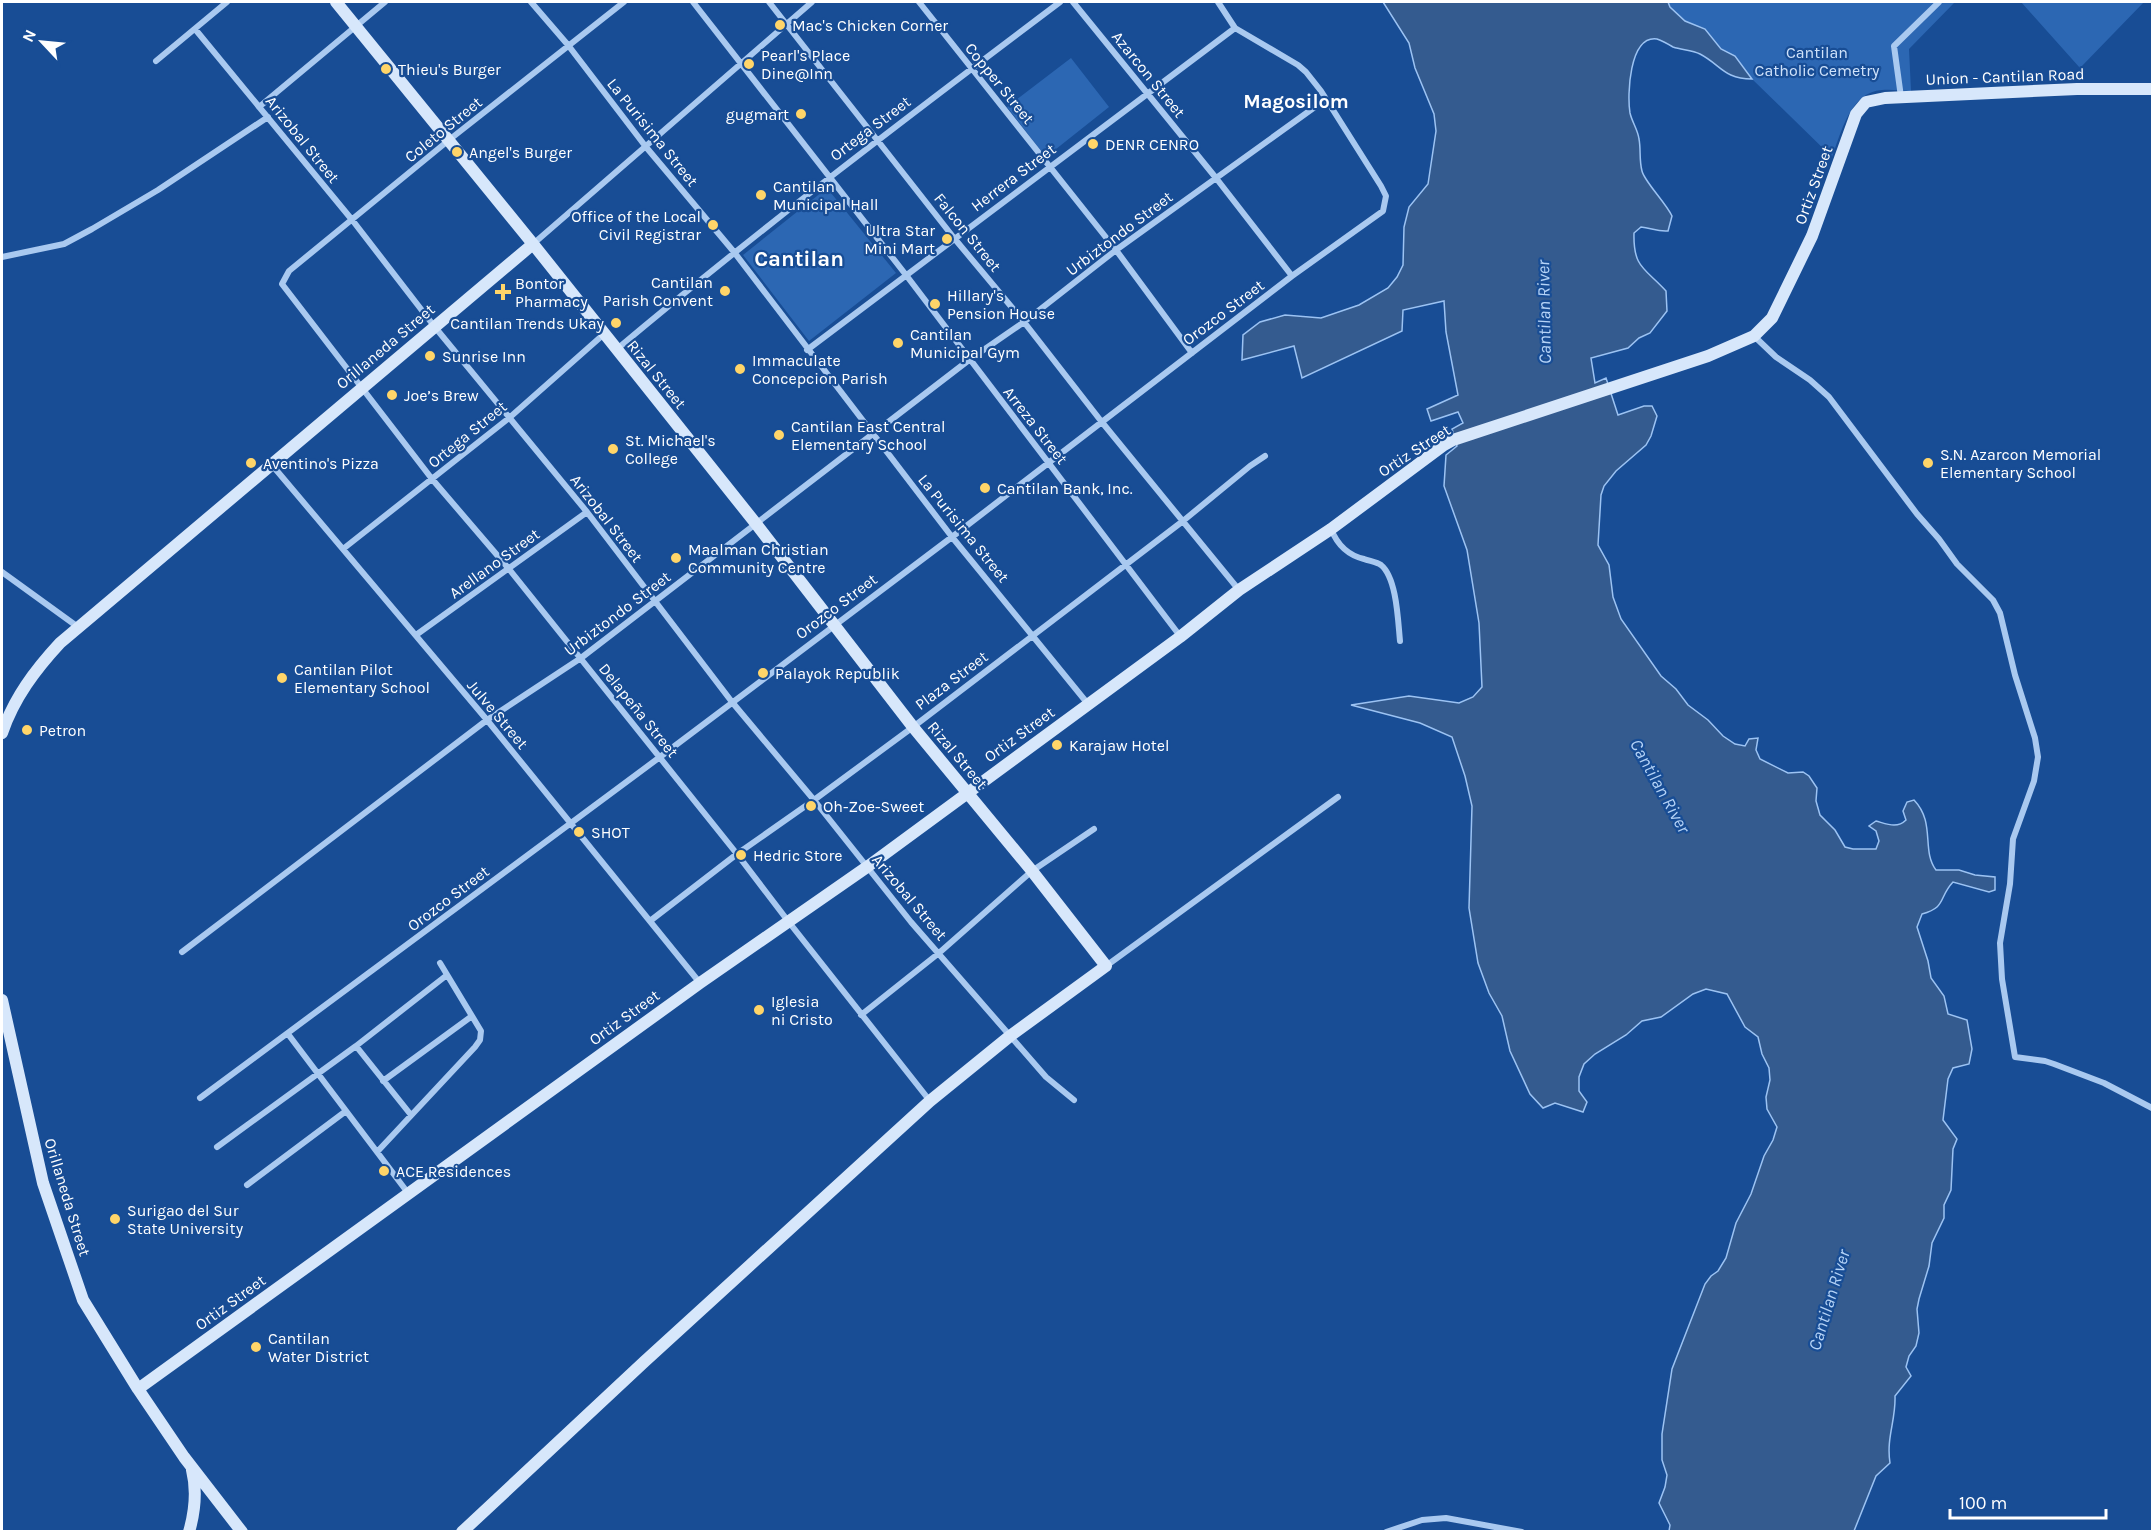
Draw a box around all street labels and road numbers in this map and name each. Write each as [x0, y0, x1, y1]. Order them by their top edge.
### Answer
street label: Azarcon Street [1108, 27, 1189, 121]
street label: Copper Street [961, 39, 1038, 128]
street label: Union - Cantilan Road [1925, 64, 2085, 89]
street label: La Purisima Street [603, 74, 702, 190]
street label: Arizobal Street [262, 92, 344, 187]
street label: Ortega Street [826, 92, 914, 165]
street label: Coleto Street [401, 93, 486, 166]
street label: Herrera Street [967, 139, 1059, 215]
street label: Ortiz Street [1790, 143, 1836, 227]
street label: Urbiztondo Street [1062, 187, 1176, 280]
street label: Falcon Street [930, 189, 1005, 275]
street label: Orozco Street [1179, 276, 1268, 349]
street label: Orillaneda Street [332, 300, 438, 393]
street label: Rizal Street [623, 336, 690, 413]
street label: Arreza Street [999, 383, 1072, 468]
street label: Ortega Street [424, 397, 511, 472]
street label: Ortiz Street [1375, 420, 1454, 481]
street label: Arizobal Street [566, 470, 647, 566]
street label: La Purisima Street [914, 470, 1013, 586]
street label: Arellano Street [445, 524, 543, 603]
street label: Urbiztondo Street [560, 567, 674, 660]
street label: Orozco Street [792, 570, 881, 643]
street label: Plaza Street [911, 647, 991, 714]
street label: Delapeña Street [595, 659, 682, 761]
street label: Julve Street [463, 676, 532, 753]
street label: Ortiz Street [980, 703, 1058, 766]
street label: Rizal Street [924, 717, 992, 793]
street label: Arizobal Street [868, 850, 951, 944]
street label: Orozco Street [404, 862, 493, 935]
street label: Ortiz Street [585, 986, 663, 1049]
street label: Orillaneda Street [41, 1136, 95, 1259]
street label: Ortiz Street [191, 1271, 269, 1334]

